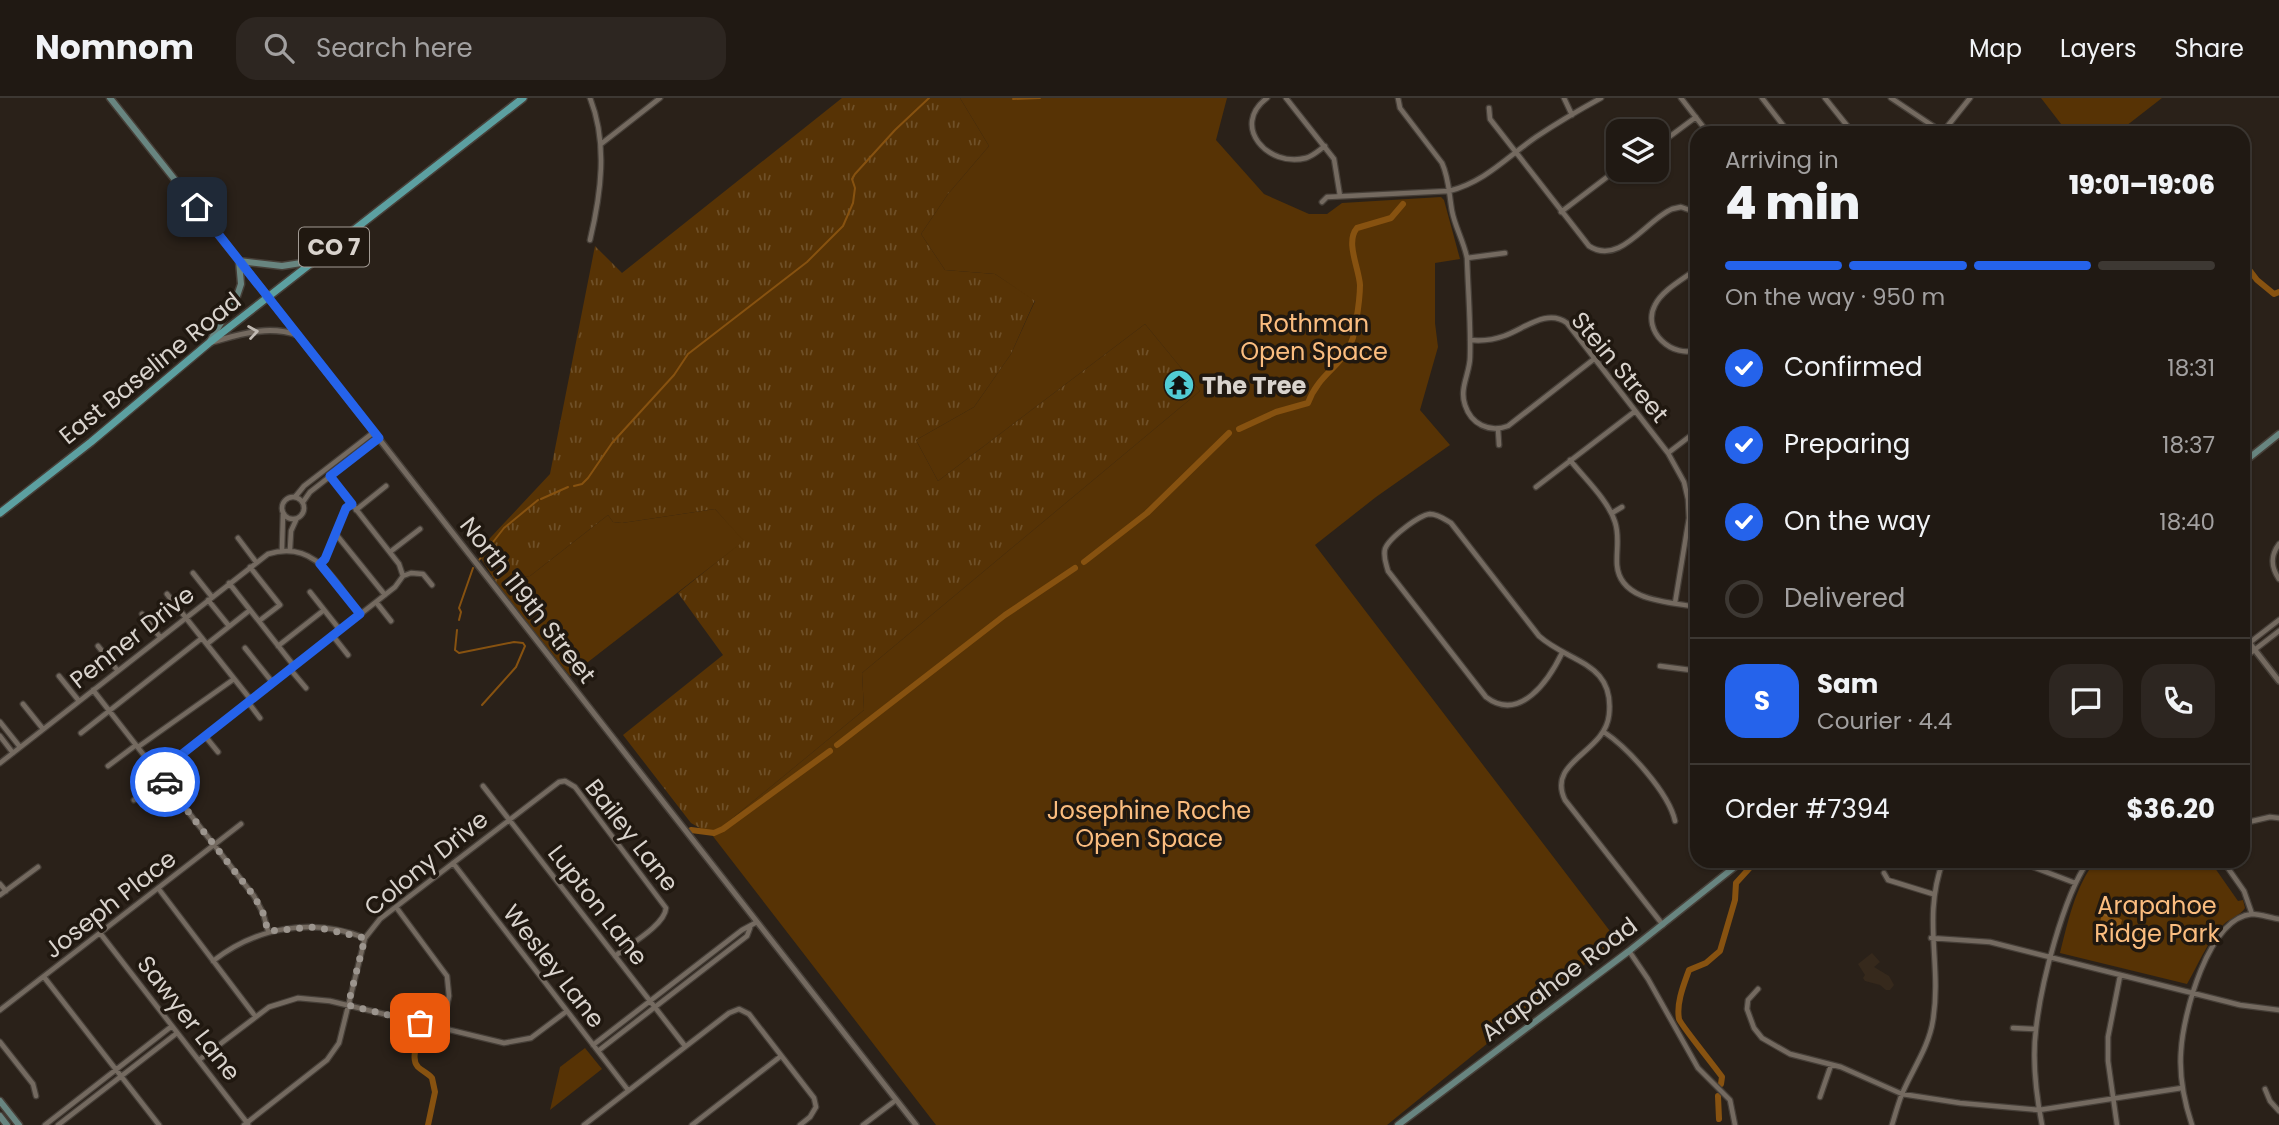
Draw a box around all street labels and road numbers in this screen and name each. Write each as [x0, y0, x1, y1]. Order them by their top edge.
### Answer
road number: CO 7 [299, 228, 369, 266]
street label: East Baseline Road [52, 284, 248, 452]
street label: Stein Street [1564, 304, 1676, 430]
street label: North 119th Street [453, 510, 603, 690]
street label: Penner Drive [63, 578, 201, 696]
street label: Bailey Lane [578, 772, 686, 898]
street label: Colony Drive [357, 803, 495, 923]
street label: Lupton Lane [540, 838, 656, 972]
street label: Joseph Place [37, 842, 183, 966]
street label: Wesley Lane [495, 897, 613, 1035]
street label: Arapahoe Road [1474, 909, 1644, 1049]
street label: Sawyer Lane [130, 949, 248, 1087]

